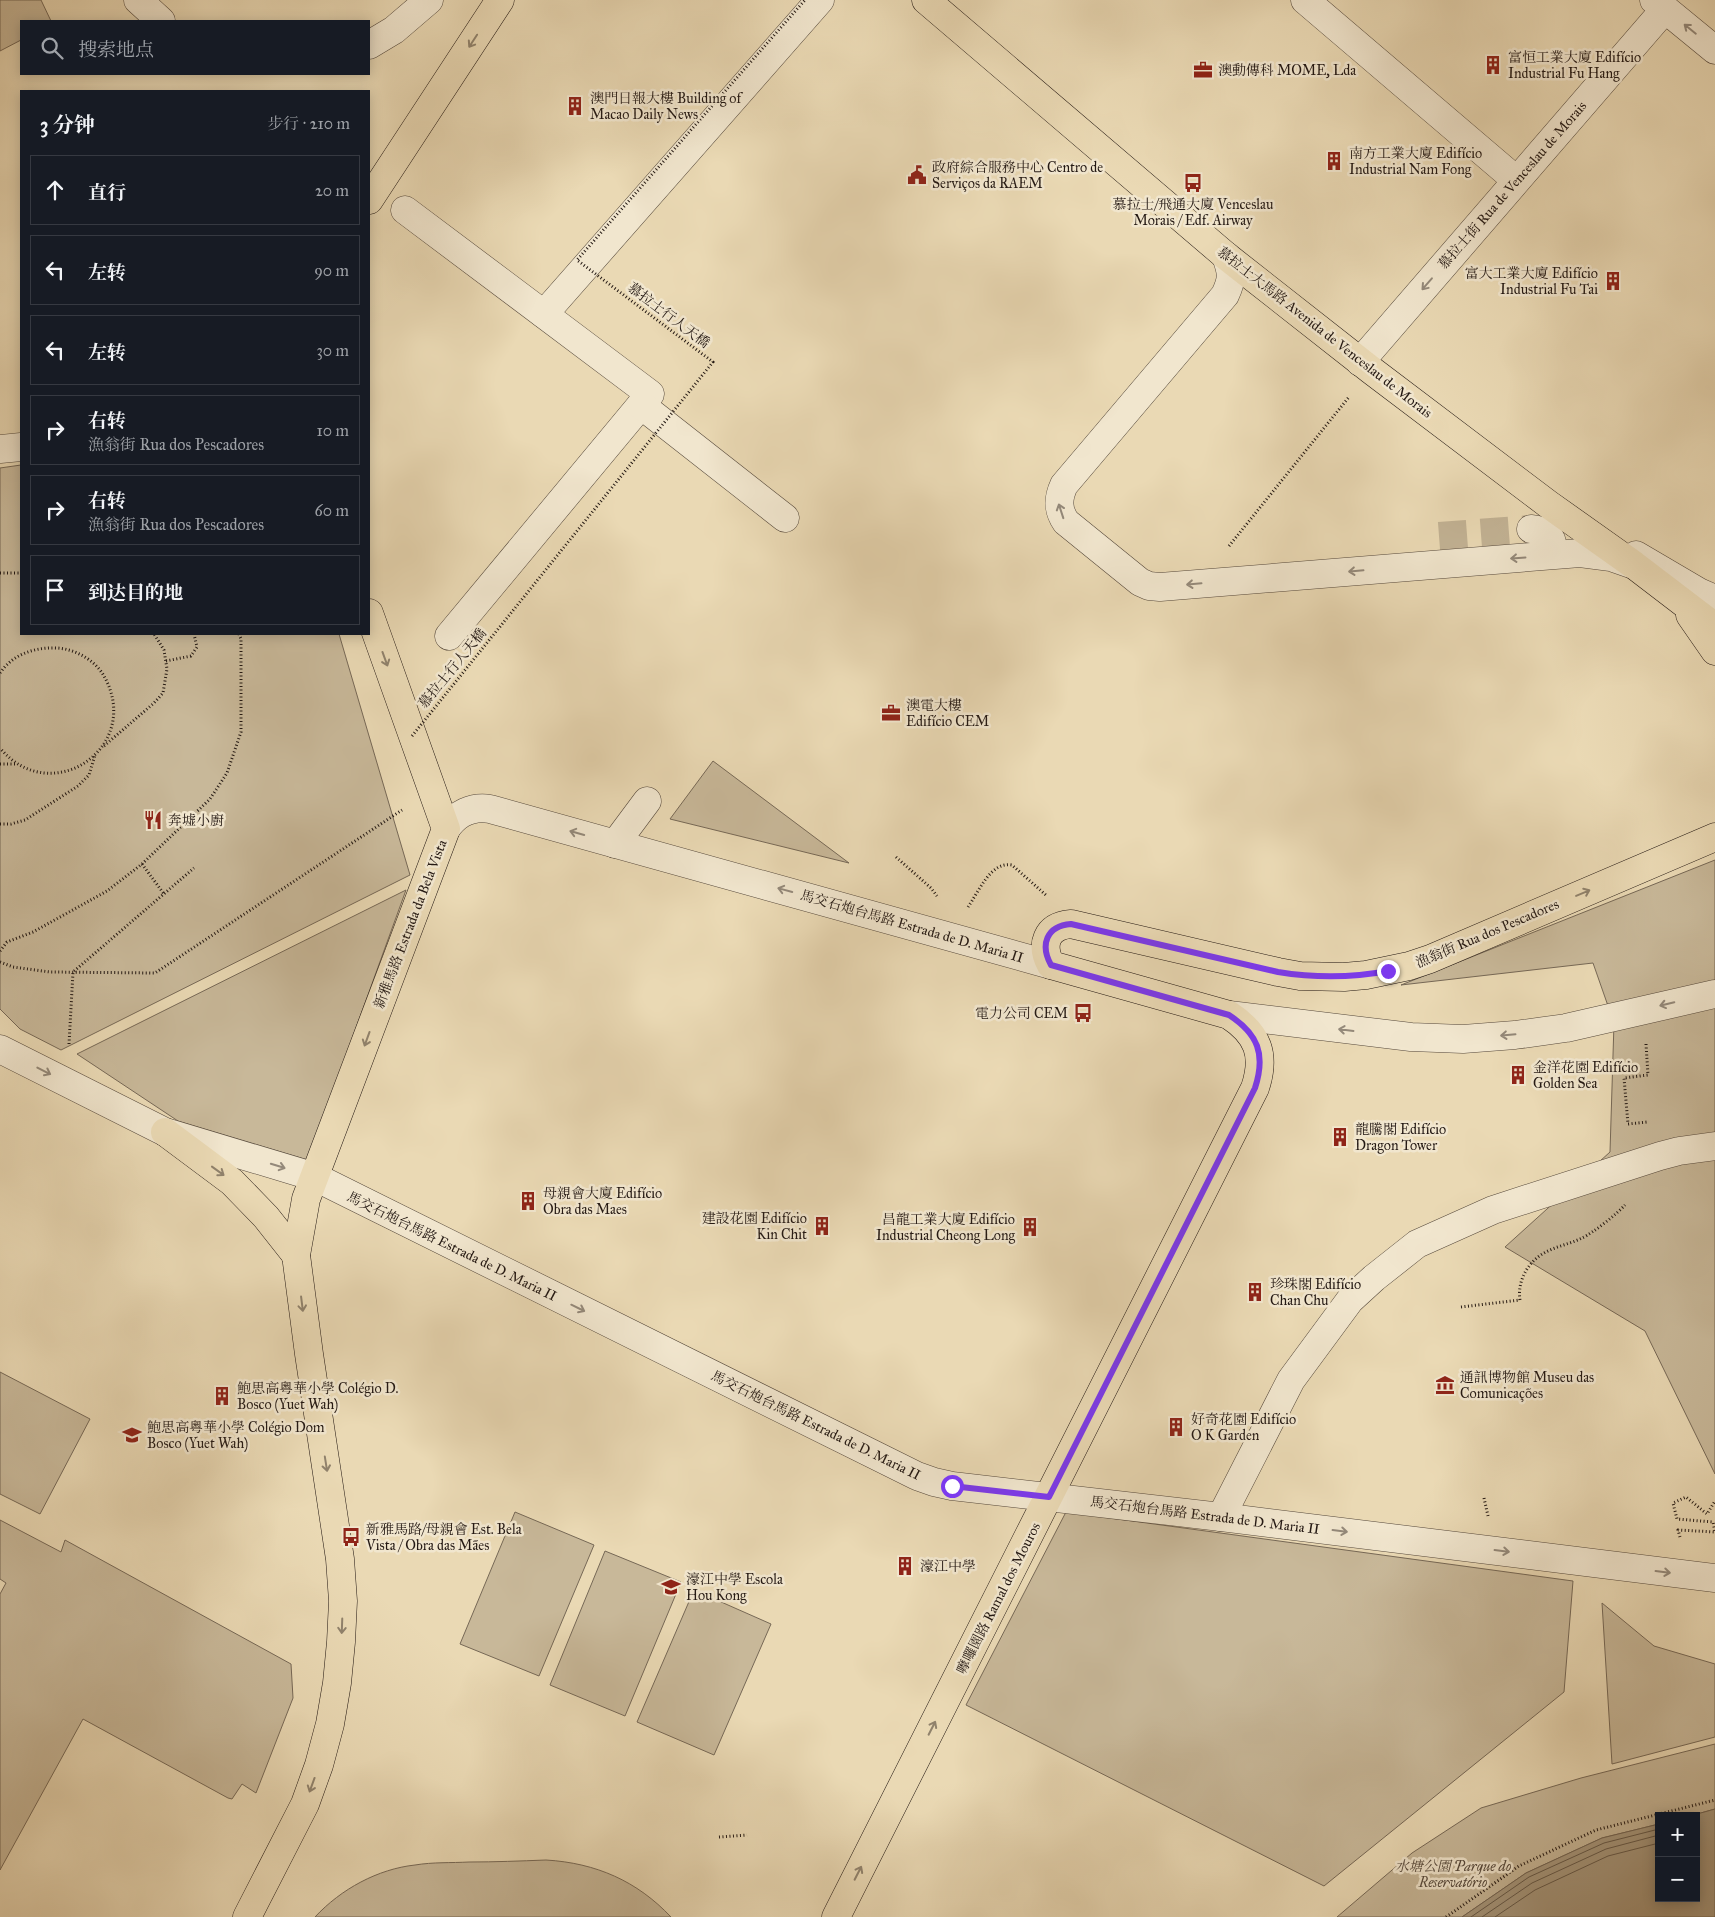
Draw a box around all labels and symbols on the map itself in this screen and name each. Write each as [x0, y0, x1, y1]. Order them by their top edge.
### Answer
one-way arrow [1684, 24, 1697, 35]
one-way arrow [468, 33, 478, 47]
place label: 富恒工業大廈 Edifício Industrial Fu Hang [1508, 49, 1641, 82]
building icon: 富恒工業大廈 Edifício Industrial Fu Hang [1482, 54, 1504, 76]
office icon: 澳動傳科 MOME, Lda [1192, 59, 1214, 81]
place label: 澳動傳科 MOME, Lda [1218, 62, 1356, 79]
place label: 澳門日報大樓 Building of Macao Daily News [590, 90, 743, 123]
building icon: 澳門日報大樓 Building of Macao Daily News [564, 95, 586, 117]
street label: 慕拉士街 Rua de Venceslau de Morais [1435, 98, 1590, 273]
place label: 南方工業大廈 Edifício Industrial Nam Fong [1349, 145, 1482, 178]
building icon: 南方工業大廈 Edifício Industrial Nam Fong [1323, 150, 1345, 172]
place label: 政府綜合服務中心 Centro de Serviços da RAEM [932, 159, 1103, 192]
public building icon: 政府綜合服務中心 Centro de Serviços da RAEM [906, 164, 928, 186]
bus stop icon: 慕拉士/飛通大廈 Venceslau Morais / Edf. Airway [1182, 172, 1204, 194]
place label: 慕拉士/飛通大廈 Venceslau Morais / Edf. Airway [1113, 196, 1274, 229]
street label: 慕拉士大馬路 Avenida de Venceslau de Morais [1214, 243, 1436, 422]
place label: 富大工業大廈 Edifício Industrial Fu Tai [1465, 265, 1598, 298]
building icon: 富大工業大廈 Edifício Industrial Fu Tai [1602, 270, 1624, 292]
one-way arrow [1421, 277, 1433, 290]
street label: 慕拉士行人天橋 [624, 279, 713, 352]
one-way arrow [1056, 503, 1066, 519]
one-way arrow [1510, 553, 1526, 563]
one-way arrow [1348, 566, 1364, 575]
one-way arrow [1186, 579, 1202, 589]
street label: 慕拉士行人天橋 [415, 625, 490, 712]
one-way arrow [381, 651, 390, 666]
place label: 澳電大樓 Edifício CEM [906, 697, 989, 730]
office icon: 澳電大樓 Edifício CEM [880, 702, 902, 724]
restaurant icon: 奔墟小廚 [142, 809, 164, 831]
place label: 奔墟小廚 [168, 812, 224, 829]
one-way arrow [570, 828, 586, 838]
street label: 新雅馬路 Estrada da Bela Vista [370, 837, 451, 1011]
one-way arrow [777, 885, 793, 895]
street label: 馬交石炮台馬路 Estrada de D. Maria II [798, 886, 1025, 967]
one-way arrow [1575, 888, 1590, 898]
street label: 漁翁街 Rua dos Pescadores [1413, 896, 1561, 971]
route end [1377, 960, 1400, 983]
one-way arrow [1660, 1000, 1676, 1009]
bus stop icon: 電力公司 CEM [1072, 1002, 1094, 1024]
place label: 電力公司 CEM [975, 1005, 1068, 1022]
one-way arrow [1339, 1025, 1355, 1035]
one-way arrow [362, 1031, 371, 1046]
one-way arrow [1500, 1031, 1516, 1040]
place label: 金洋花園 Edifício Golden Sea [1533, 1059, 1638, 1092]
building icon: 金洋花園 Edifício Golden Sea [1507, 1064, 1529, 1086]
one-way arrow [36, 1066, 51, 1076]
place label: 龍騰閣 Edifício Dragon Tower [1355, 1121, 1446, 1154]
building icon: 龍騰閣 Edifício Dragon Tower [1329, 1126, 1351, 1148]
one-way arrow [270, 1162, 286, 1172]
one-way arrow [211, 1166, 225, 1176]
place label: 母親會大廈 Edifício Obra das Maes [543, 1185, 662, 1218]
street label: 馬交石炮台馬路 Estrada de D. Maria II [344, 1188, 559, 1305]
building icon: 母親會大廈 Edifício Obra das Maes [517, 1190, 539, 1212]
place label: 建設花園 Edifício Kin Chit [702, 1210, 807, 1243]
place label: 昌龍工業大廈 Edifício Industrial Cheong Long [876, 1211, 1015, 1244]
building icon: 建設花園 Edifício Kin Chit [811, 1215, 833, 1237]
building icon: 昌龍工業大廈 Edifício Industrial Cheong Long [1019, 1216, 1041, 1238]
place label: 珍珠閣 Edifício Chan Chu [1270, 1276, 1361, 1309]
building icon: 珍珠閣 Edifício Chan Chu [1244, 1281, 1266, 1303]
one-way arrow [297, 1295, 307, 1311]
one-way arrow [570, 1304, 585, 1313]
street label: 馬交石炮台馬路 Estrada de D. Maria II [708, 1367, 923, 1484]
place label: 通訊博物館 Museu das Comunicações [1460, 1369, 1594, 1402]
museum icon: 通訊博物館 Museu das Comunicações [1434, 1374, 1456, 1396]
place label: 鮑思高粵華小學 Colégio D. Bosco (Yuet Wah) [237, 1380, 398, 1414]
building icon: 鮑思高粵華小學 Colégio D. Bosco (Yuet Wah) [211, 1385, 233, 1407]
place label: 好奇花園 Edifício O K Garden [1191, 1411, 1296, 1444]
building icon: 好奇花園 Edifício O K Garden [1165, 1416, 1187, 1438]
place label: 鮑思高粵華小學 Colégio Dom Bosco (Yuet Wah) [147, 1419, 325, 1453]
school or university icon: 鮑思高粵華小學 Colégio Dom Bosco (Yuet Wah) [121, 1424, 143, 1446]
one-way arrow [322, 1456, 332, 1472]
route start [941, 1475, 964, 1498]
street label: 馬交石炮台馬路 Estrada de D. Maria II [1089, 1493, 1321, 1538]
street label: 嚤囉園路 Ramal dos Mouros [953, 1520, 1044, 1677]
place label: 新雅馬路/母親會 Est. Bela Vista / Obra das Mães [365, 1521, 522, 1554]
bus stop icon: 新雅馬路/母親會 Est. Bela Vista / Obra das Mães [340, 1526, 362, 1548]
one-way arrow [1332, 1526, 1348, 1536]
one-way arrow [1493, 1546, 1509, 1556]
building icon: 濠江中學 [894, 1555, 916, 1577]
place label: 濠江中學 [920, 1558, 976, 1575]
one-way arrow [1655, 1567, 1671, 1577]
place label: 濠江中學 Escola Hou Kong [686, 1571, 783, 1604]
school or university icon: 濠江中學 Escola Hou Kong [660, 1576, 682, 1598]
one-way arrow [337, 1617, 347, 1633]
one-way arrow [927, 1721, 937, 1736]
one-way arrow [307, 1776, 316, 1792]
park label: 水塘公園 Parque do Reservatório [1395, 1858, 1511, 1891]
one-way arrow [853, 1866, 863, 1881]

